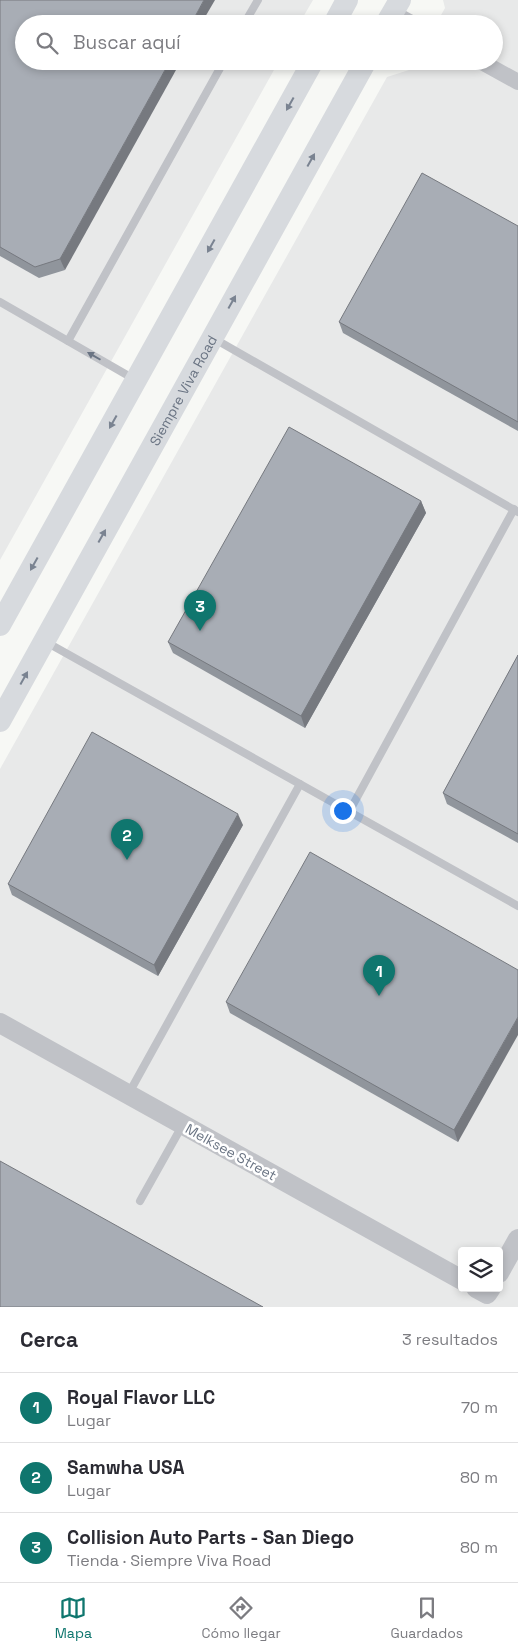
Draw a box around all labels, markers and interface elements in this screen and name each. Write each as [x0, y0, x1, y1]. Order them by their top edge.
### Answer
search box [15, 15, 503, 70]
icon: search [33, 29, 61, 57]
text: Buscar aquí [73, 30, 181, 55]
one-way arrow [285, 97, 294, 110]
one-way arrow [307, 153, 315, 167]
one-way arrow [206, 239, 215, 252]
one-way arrow [228, 295, 236, 309]
street label: Siempre Viva Road [145, 332, 221, 449]
one-way arrow [87, 351, 100, 360]
one-way arrow [108, 416, 117, 429]
one-way arrow [98, 529, 107, 543]
one-way arrow [29, 558, 38, 571]
pin: 3 [184, 590, 216, 631]
one-way arrow [19, 671, 28, 685]
your location [330, 798, 356, 824]
pin: 2 [111, 819, 143, 860]
pin: 1 [363, 955, 395, 996]
street label: Melksee Street [182, 1120, 280, 1184]
map controls [458, 1247, 503, 1292]
button: layers [458, 1247, 503, 1292]
text: Cerca [20, 1326, 78, 1353]
text: 3 resultados [402, 1329, 498, 1350]
text: Royal Flavor LLC [67, 1385, 215, 1410]
text: 1 [32, 1397, 40, 1418]
text: 70 m [461, 1397, 498, 1418]
text: Lugar [67, 1410, 111, 1431]
text: Samwha USA [67, 1455, 184, 1480]
text: 2 [31, 1467, 41, 1488]
text: 80 m [460, 1467, 498, 1488]
text: Lugar [67, 1480, 111, 1501]
text: Collision Auto Parts - San Diego [67, 1525, 354, 1550]
text: 3 [31, 1537, 41, 1558]
text: 80 m [460, 1537, 498, 1558]
text: Tienda · Siempre Viva Road [67, 1550, 271, 1571]
tab: Mapa [55, 1594, 92, 1642]
tab: Cómo llegar [202, 1594, 281, 1642]
tab: Guardados [390, 1594, 463, 1642]

